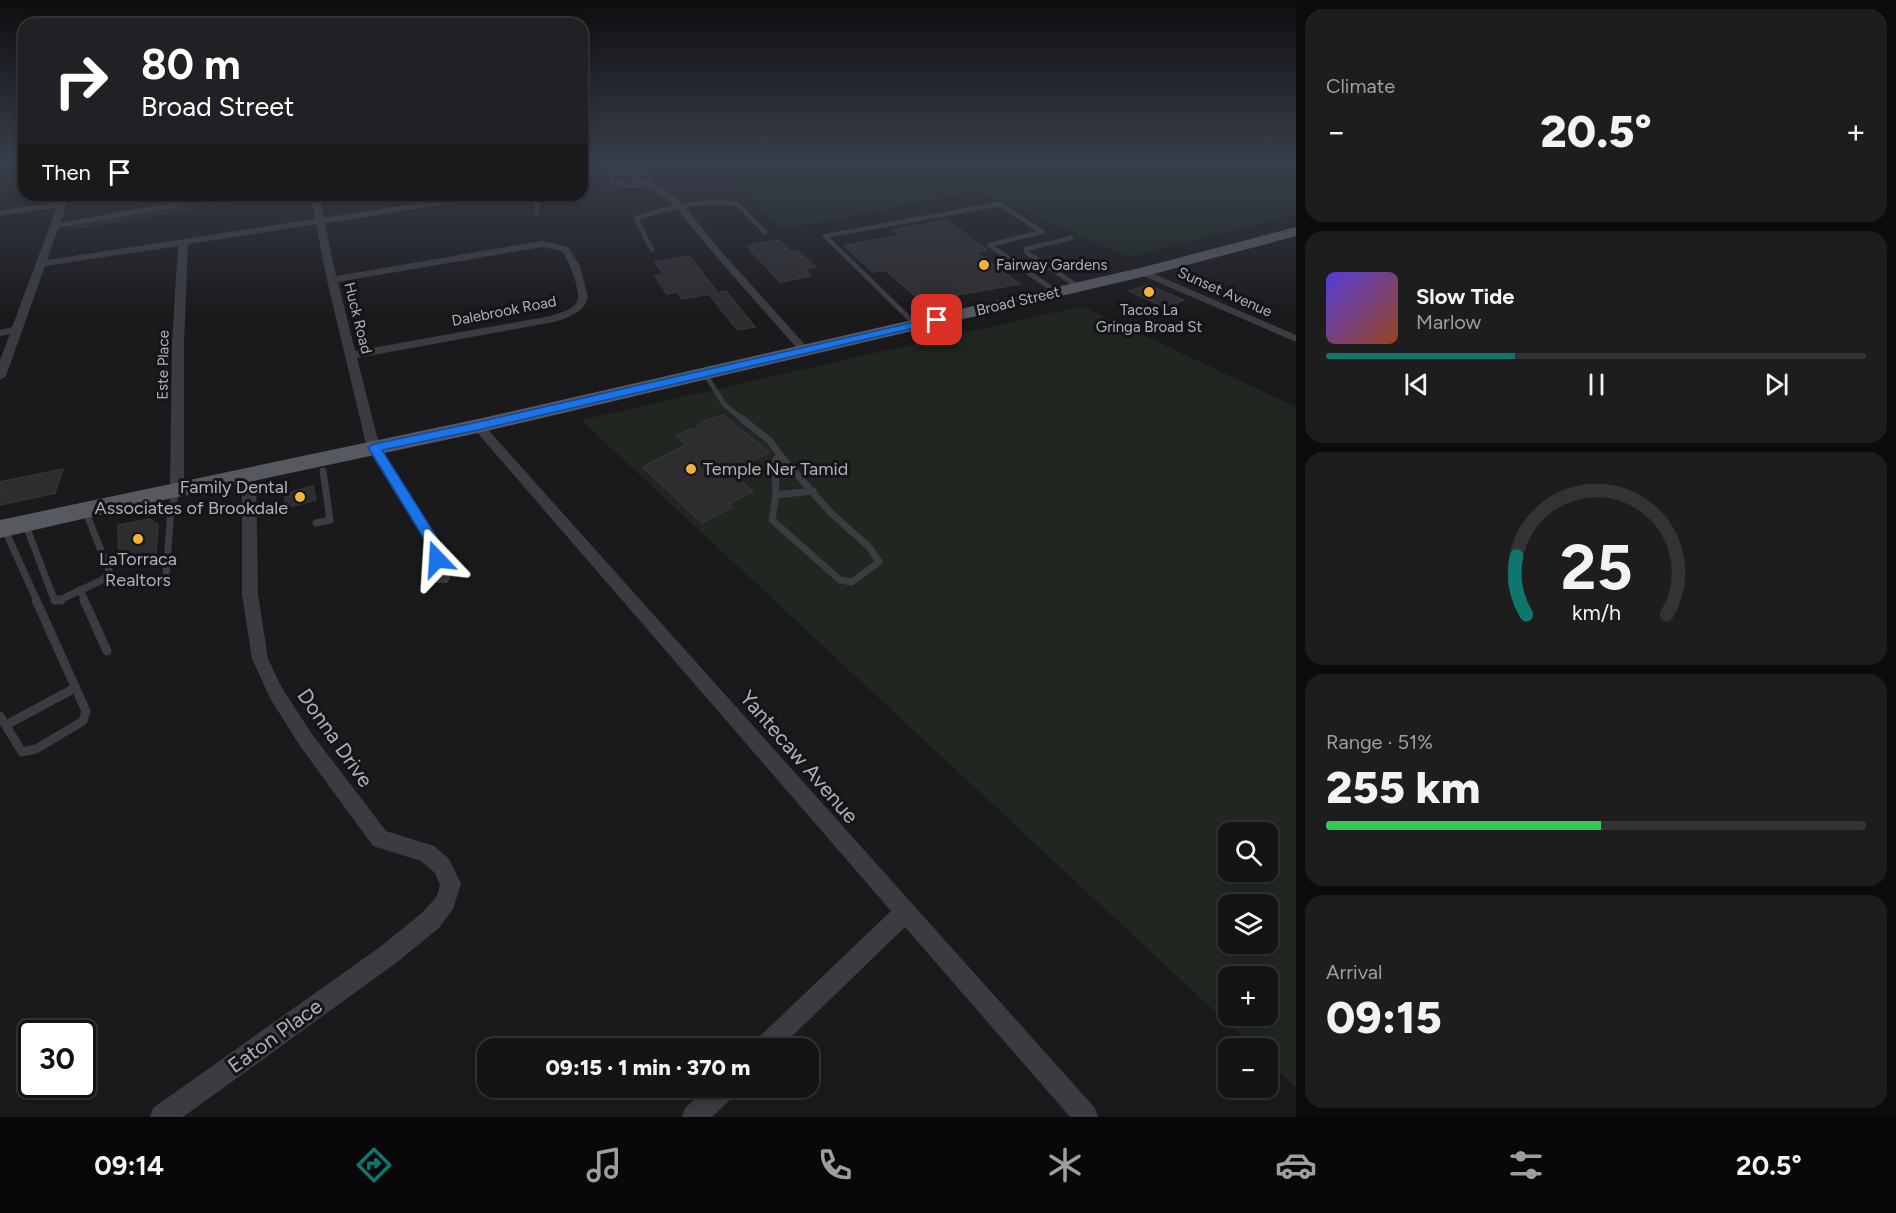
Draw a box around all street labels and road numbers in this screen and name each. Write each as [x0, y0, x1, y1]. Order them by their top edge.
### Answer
street label: Sunset Avenue [1175, 263, 1275, 321]
street label: Huck Road [340, 280, 376, 356]
street label: Broad Street [975, 283, 1062, 319]
street label: Dalebrook Road [450, 292, 558, 330]
street label: Este Place [153, 330, 173, 400]
street label: Donna Drive [292, 684, 378, 792]
street label: Yantecaw Avenue [735, 685, 864, 828]
street label: Eaton Place [223, 993, 327, 1078]

